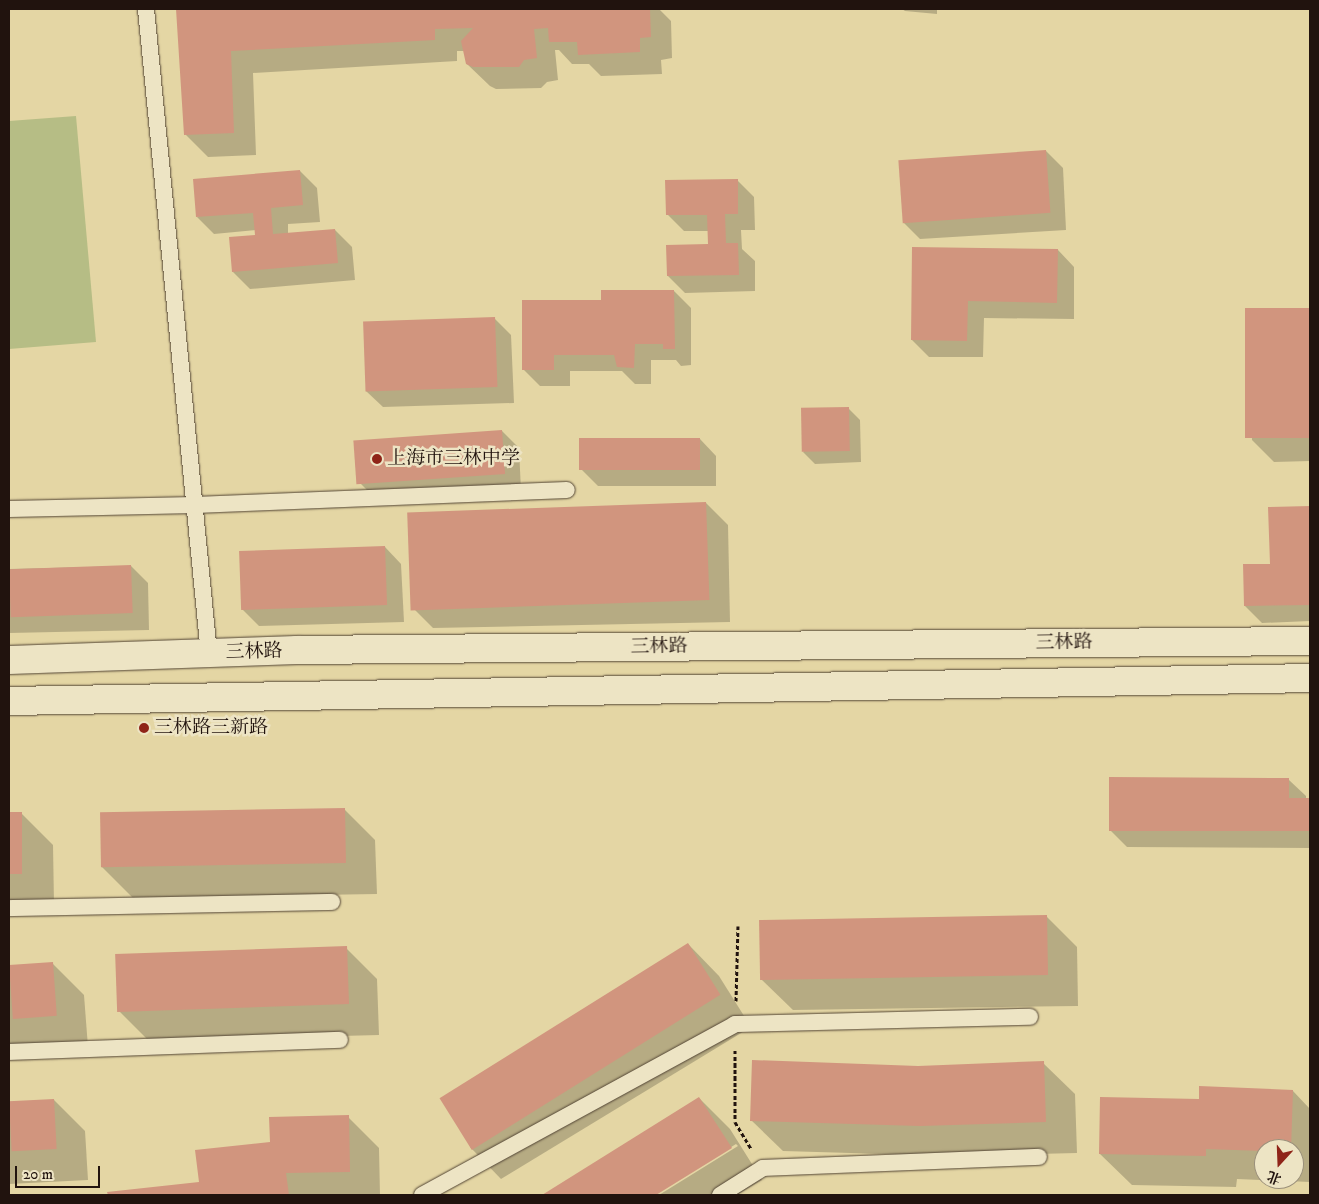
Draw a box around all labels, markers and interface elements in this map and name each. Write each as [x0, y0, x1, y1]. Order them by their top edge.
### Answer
place label: 上海市三林中学 [387, 448, 520, 470]
marker: 上海市三林中学 [371, 453, 383, 465]
street label: 三林路 [1035, 631, 1093, 655]
street label: 三林路 [630, 635, 688, 659]
street label: 三林路 [225, 640, 283, 664]
place label: 三林路三新路 [154, 717, 268, 739]
marker: 三林路三新路 [138, 722, 150, 734]
north arrow [1254, 1139, 1304, 1189]
scale bar [18, 1156, 102, 1188]
text: 20 m [23, 1165, 53, 1184]
text: 北 [1265, 1166, 1284, 1188]

